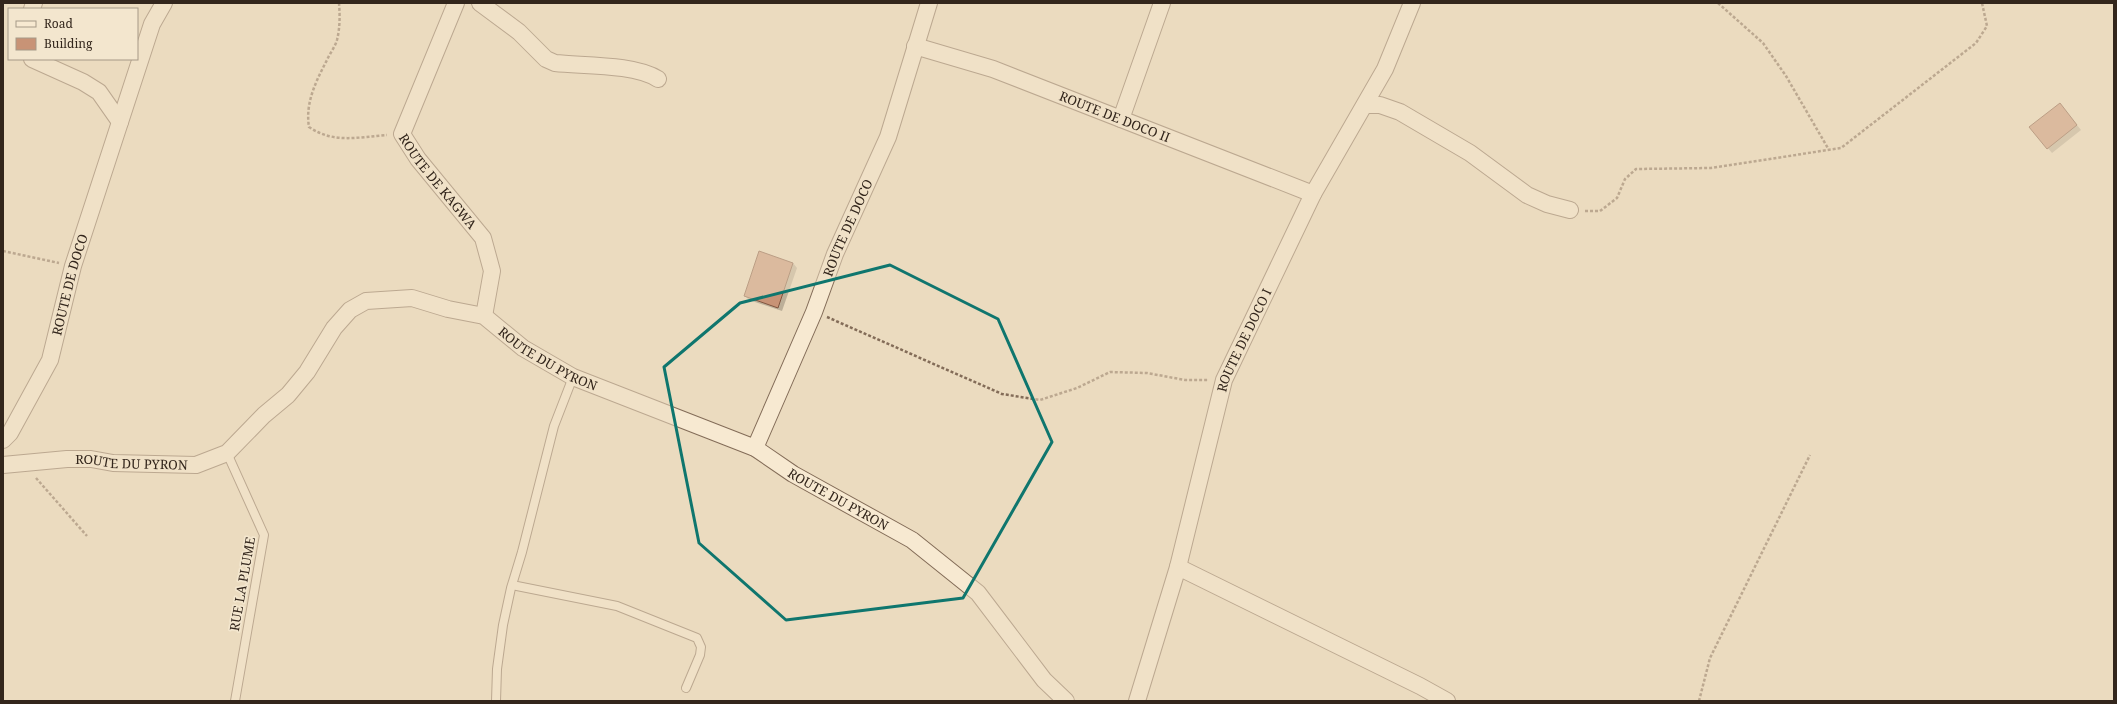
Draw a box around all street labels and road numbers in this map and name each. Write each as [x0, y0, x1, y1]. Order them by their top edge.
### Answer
street label: ROUTE DE DOCO II [1057, 87, 1173, 146]
street label: ROUTE DE KAGWA [395, 130, 481, 233]
street label: ROUTE DE DOCO [819, 176, 877, 279]
street label: ROUTE DE DOCO [47, 232, 92, 337]
street label: ROUTE DE DOCO I [1212, 285, 1276, 394]
street label: ROUTE DU PYRON [495, 322, 600, 395]
street label: ROUTE DU PYRON [75, 450, 188, 474]
street label: ROUTE DU PYRON [784, 464, 892, 534]
street label: RUE LA PLUME [225, 535, 259, 633]

